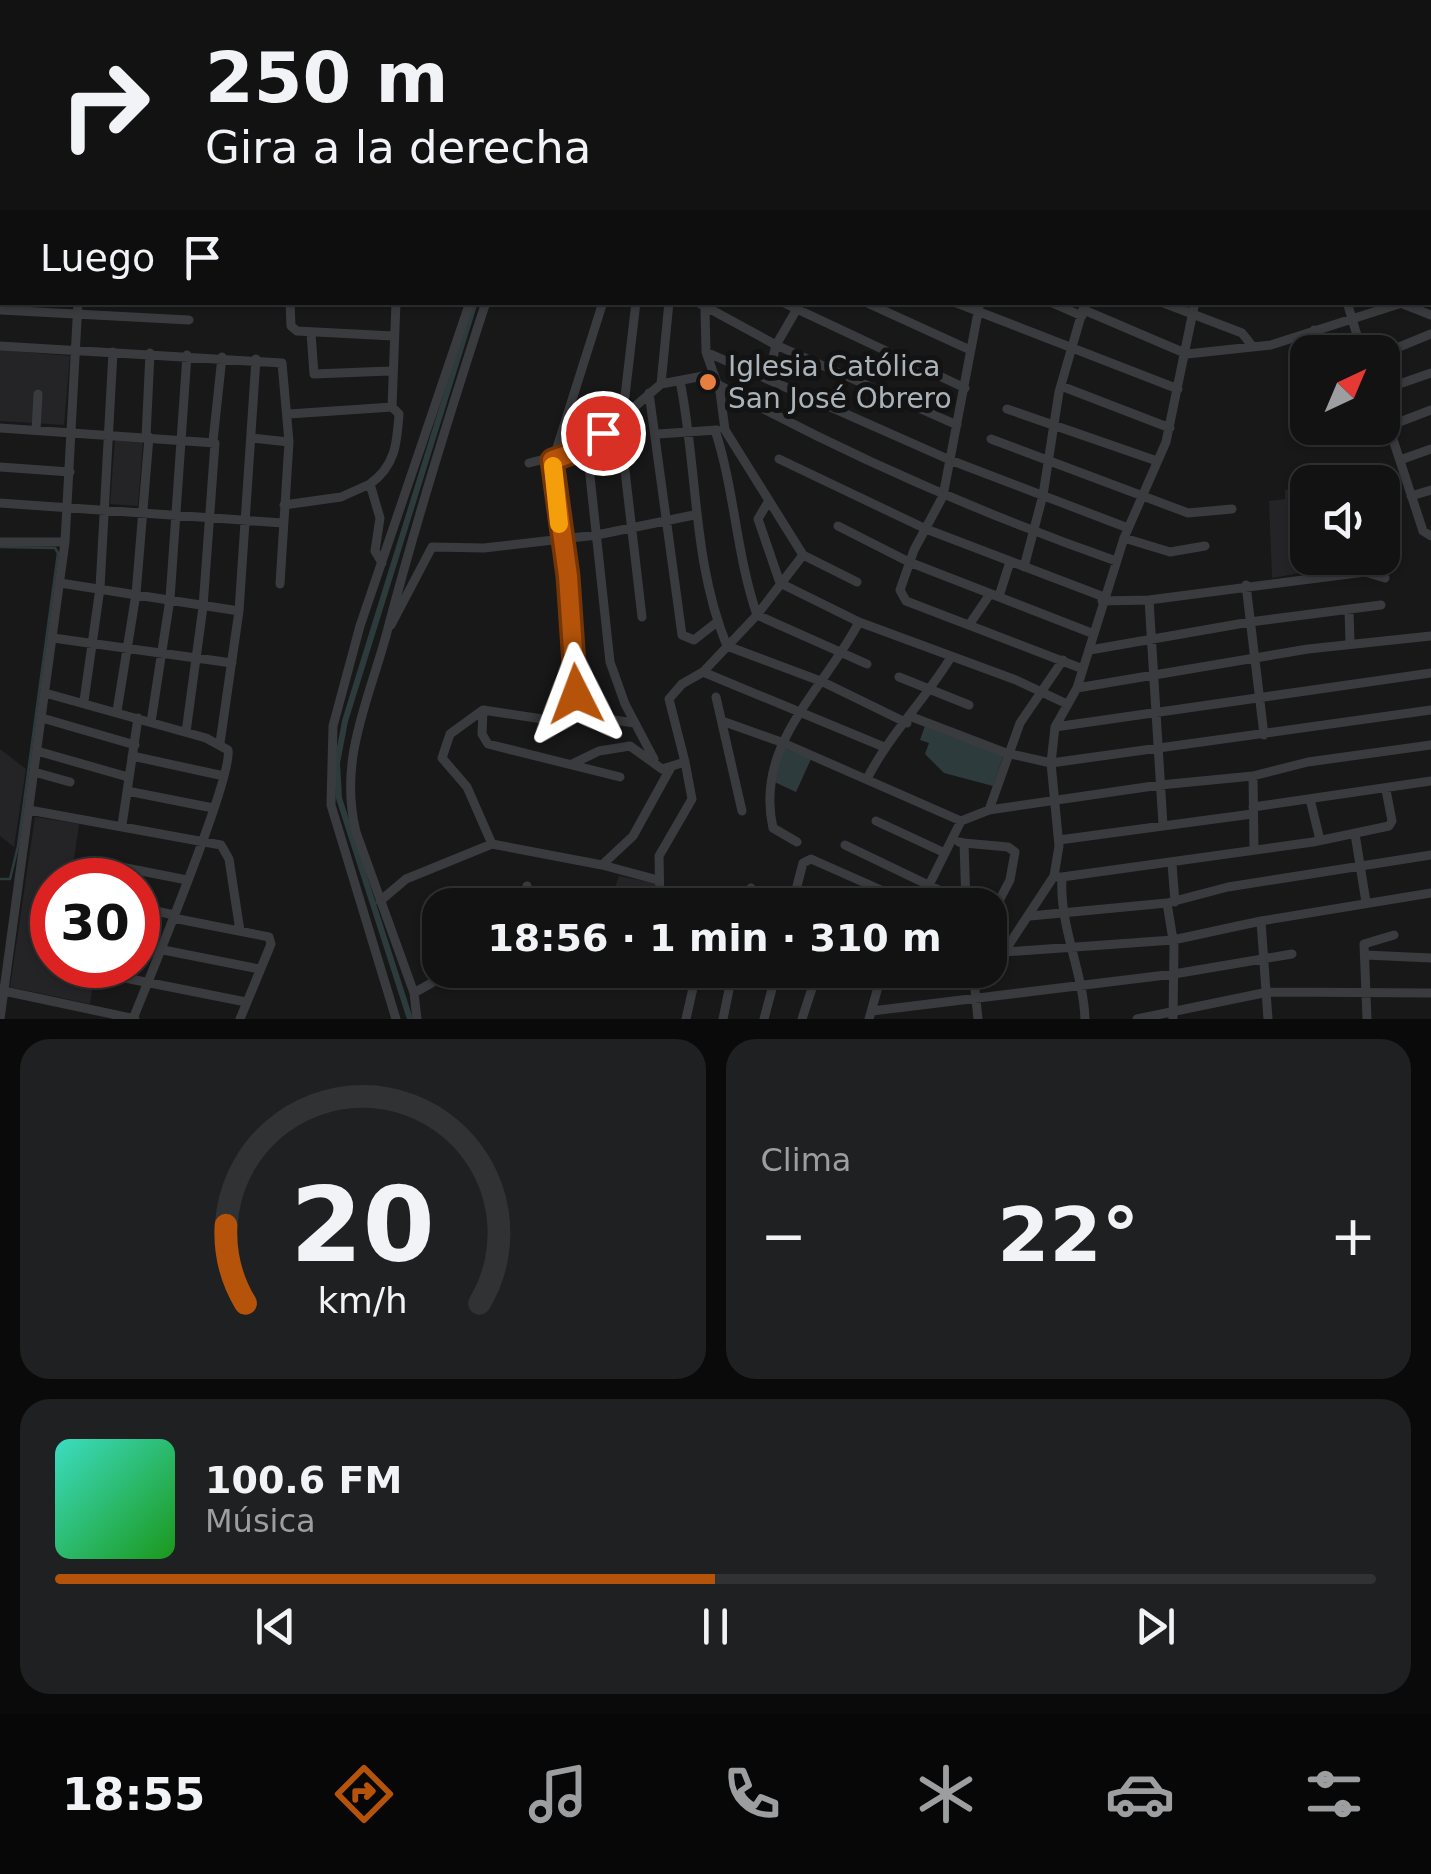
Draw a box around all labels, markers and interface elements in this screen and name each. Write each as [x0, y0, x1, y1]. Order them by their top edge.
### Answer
text: 250 m [205, 37, 448, 119]
icon: right [40, 40, 170, 170]
text: Gira a la derecha [205, 121, 591, 174]
icon: arrive [175, 230, 230, 285]
text: Luego [40, 236, 155, 280]
north arrow [1290, 335, 1400, 445]
map controls [1290, 335, 1400, 575]
place label: Iglesia Católica San José Obrero [728, 350, 952, 415]
marker: Iglesia Católica San José Obrero [697, 371, 719, 393]
pin [561, 391, 646, 476]
icon: arrive [576, 406, 631, 461]
button: sound [1290, 465, 1400, 575]
position arrow [524, 642, 628, 746]
speed limit sign: 30 [30, 858, 160, 988]
text: 18:56 · 1 min · 310 m [487, 916, 942, 960]
text: Clima [761, 1141, 851, 1179]
text: 20 [290, 1164, 435, 1286]
text: 22° [997, 1191, 1139, 1279]
text: − [761, 1204, 807, 1268]
text: + [1330, 1204, 1376, 1268]
text: km/h [318, 1280, 408, 1321]
text: 100.6 FM [205, 1458, 402, 1502]
text: Música [205, 1502, 316, 1540]
icon: previous [248, 1599, 303, 1654]
icon: pause [688, 1599, 743, 1654]
icon: next [1128, 1599, 1183, 1654]
icon: directions [329, 1759, 399, 1829]
icon: music [523, 1759, 593, 1829]
icon: phone [717, 1759, 787, 1829]
icon: climate [911, 1759, 981, 1829]
icon: car [1105, 1759, 1175, 1829]
icon: filters [1299, 1759, 1369, 1829]
text: 18:55 [62, 1768, 205, 1821]

